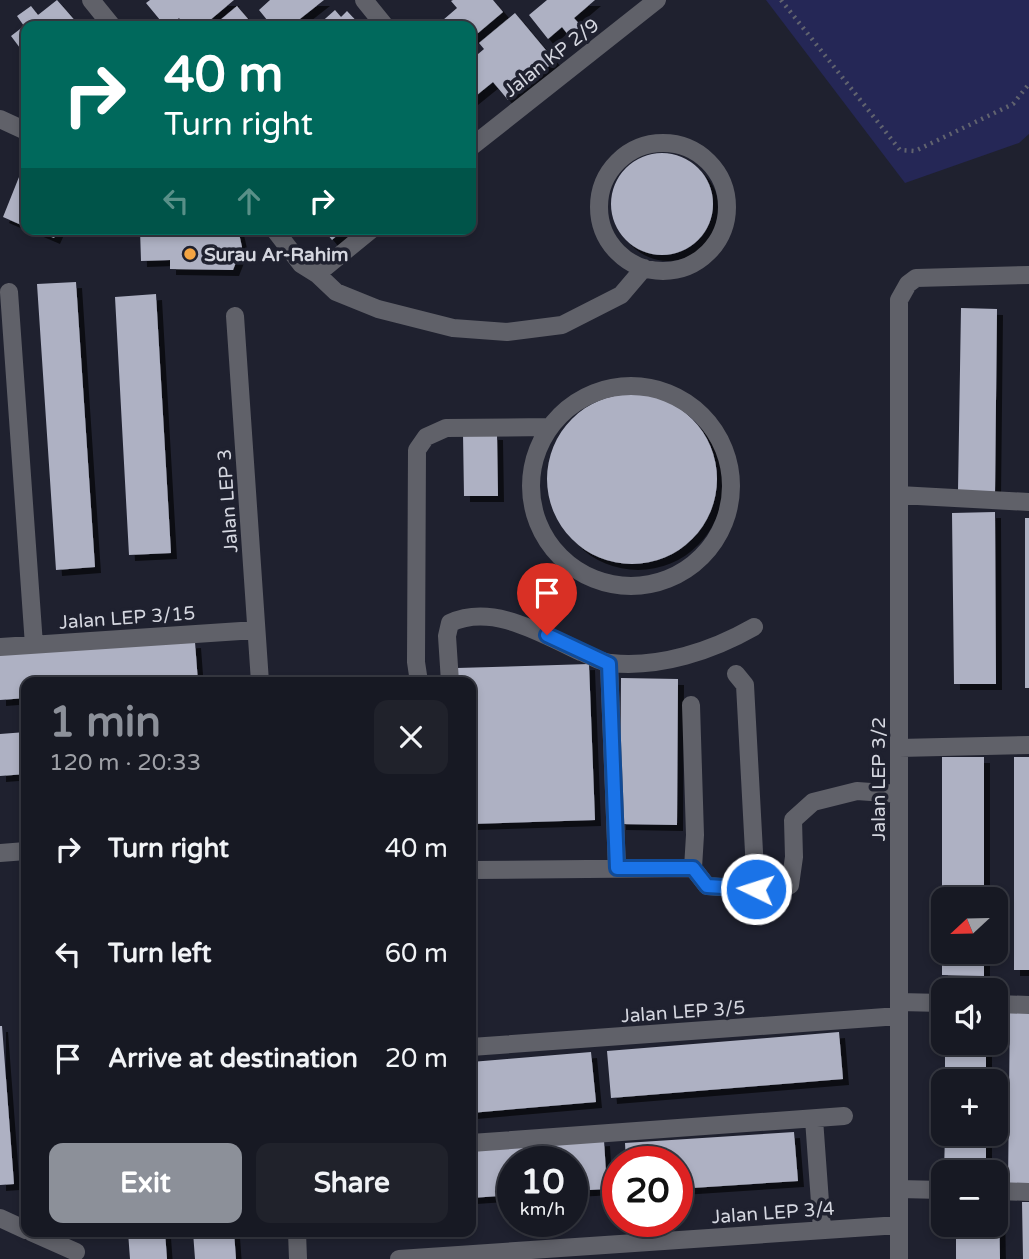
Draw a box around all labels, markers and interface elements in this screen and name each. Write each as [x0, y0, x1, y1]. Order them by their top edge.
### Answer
street label: Jalan KP 2/9 [500, 14, 603, 102]
text: 40 m [164, 46, 283, 105]
icon: right [49, 49, 140, 140]
text: Turn right [164, 106, 313, 144]
icon: left [157, 182, 195, 220]
icon: ahead [230, 182, 268, 220]
icon: right [303, 182, 341, 220]
place label: Surau Ar-Rahim [204, 244, 349, 266]
marker: Surau Ar-Rahim [182, 246, 198, 262]
street label: Jalan LEP 3 [213, 448, 243, 554]
pin [517, 563, 577, 635]
icon: arrive [528, 574, 566, 612]
street label: Jalan LEP 3/15 [58, 602, 196, 634]
text: 1 min [49, 697, 161, 748]
button: close [374, 700, 448, 774]
street label: Jalan LEP 3/2 [868, 717, 890, 841]
text: 120 m · 20:33 [49, 749, 201, 777]
icon: right [49, 830, 87, 868]
text: Turn right [108, 833, 229, 864]
text: 40 m [385, 833, 448, 864]
position arrow [719, 852, 793, 926]
north arrow [931, 887, 1008, 964]
map controls [931, 887, 1008, 1237]
icon: left [49, 935, 87, 973]
text: Turn left [108, 938, 211, 969]
text: 60 m [385, 938, 448, 969]
button: sound [931, 978, 1008, 1055]
street label: Jalan LEP 3/5 [620, 997, 746, 1027]
icon: arrive [49, 1040, 87, 1078]
text: Arrive at destination [108, 1043, 358, 1074]
text: 20 m [385, 1043, 448, 1074]
button: + [931, 1069, 1008, 1146]
button: Exit [49, 1143, 242, 1223]
button: Share [256, 1143, 448, 1223]
speed limit sign: 20 [602, 1146, 693, 1237]
button: − [931, 1160, 1008, 1237]
text: 10 [521, 1161, 564, 1203]
text: km/h [520, 1198, 565, 1220]
street label: Jalan LEP 3/4 [711, 1198, 835, 1228]

